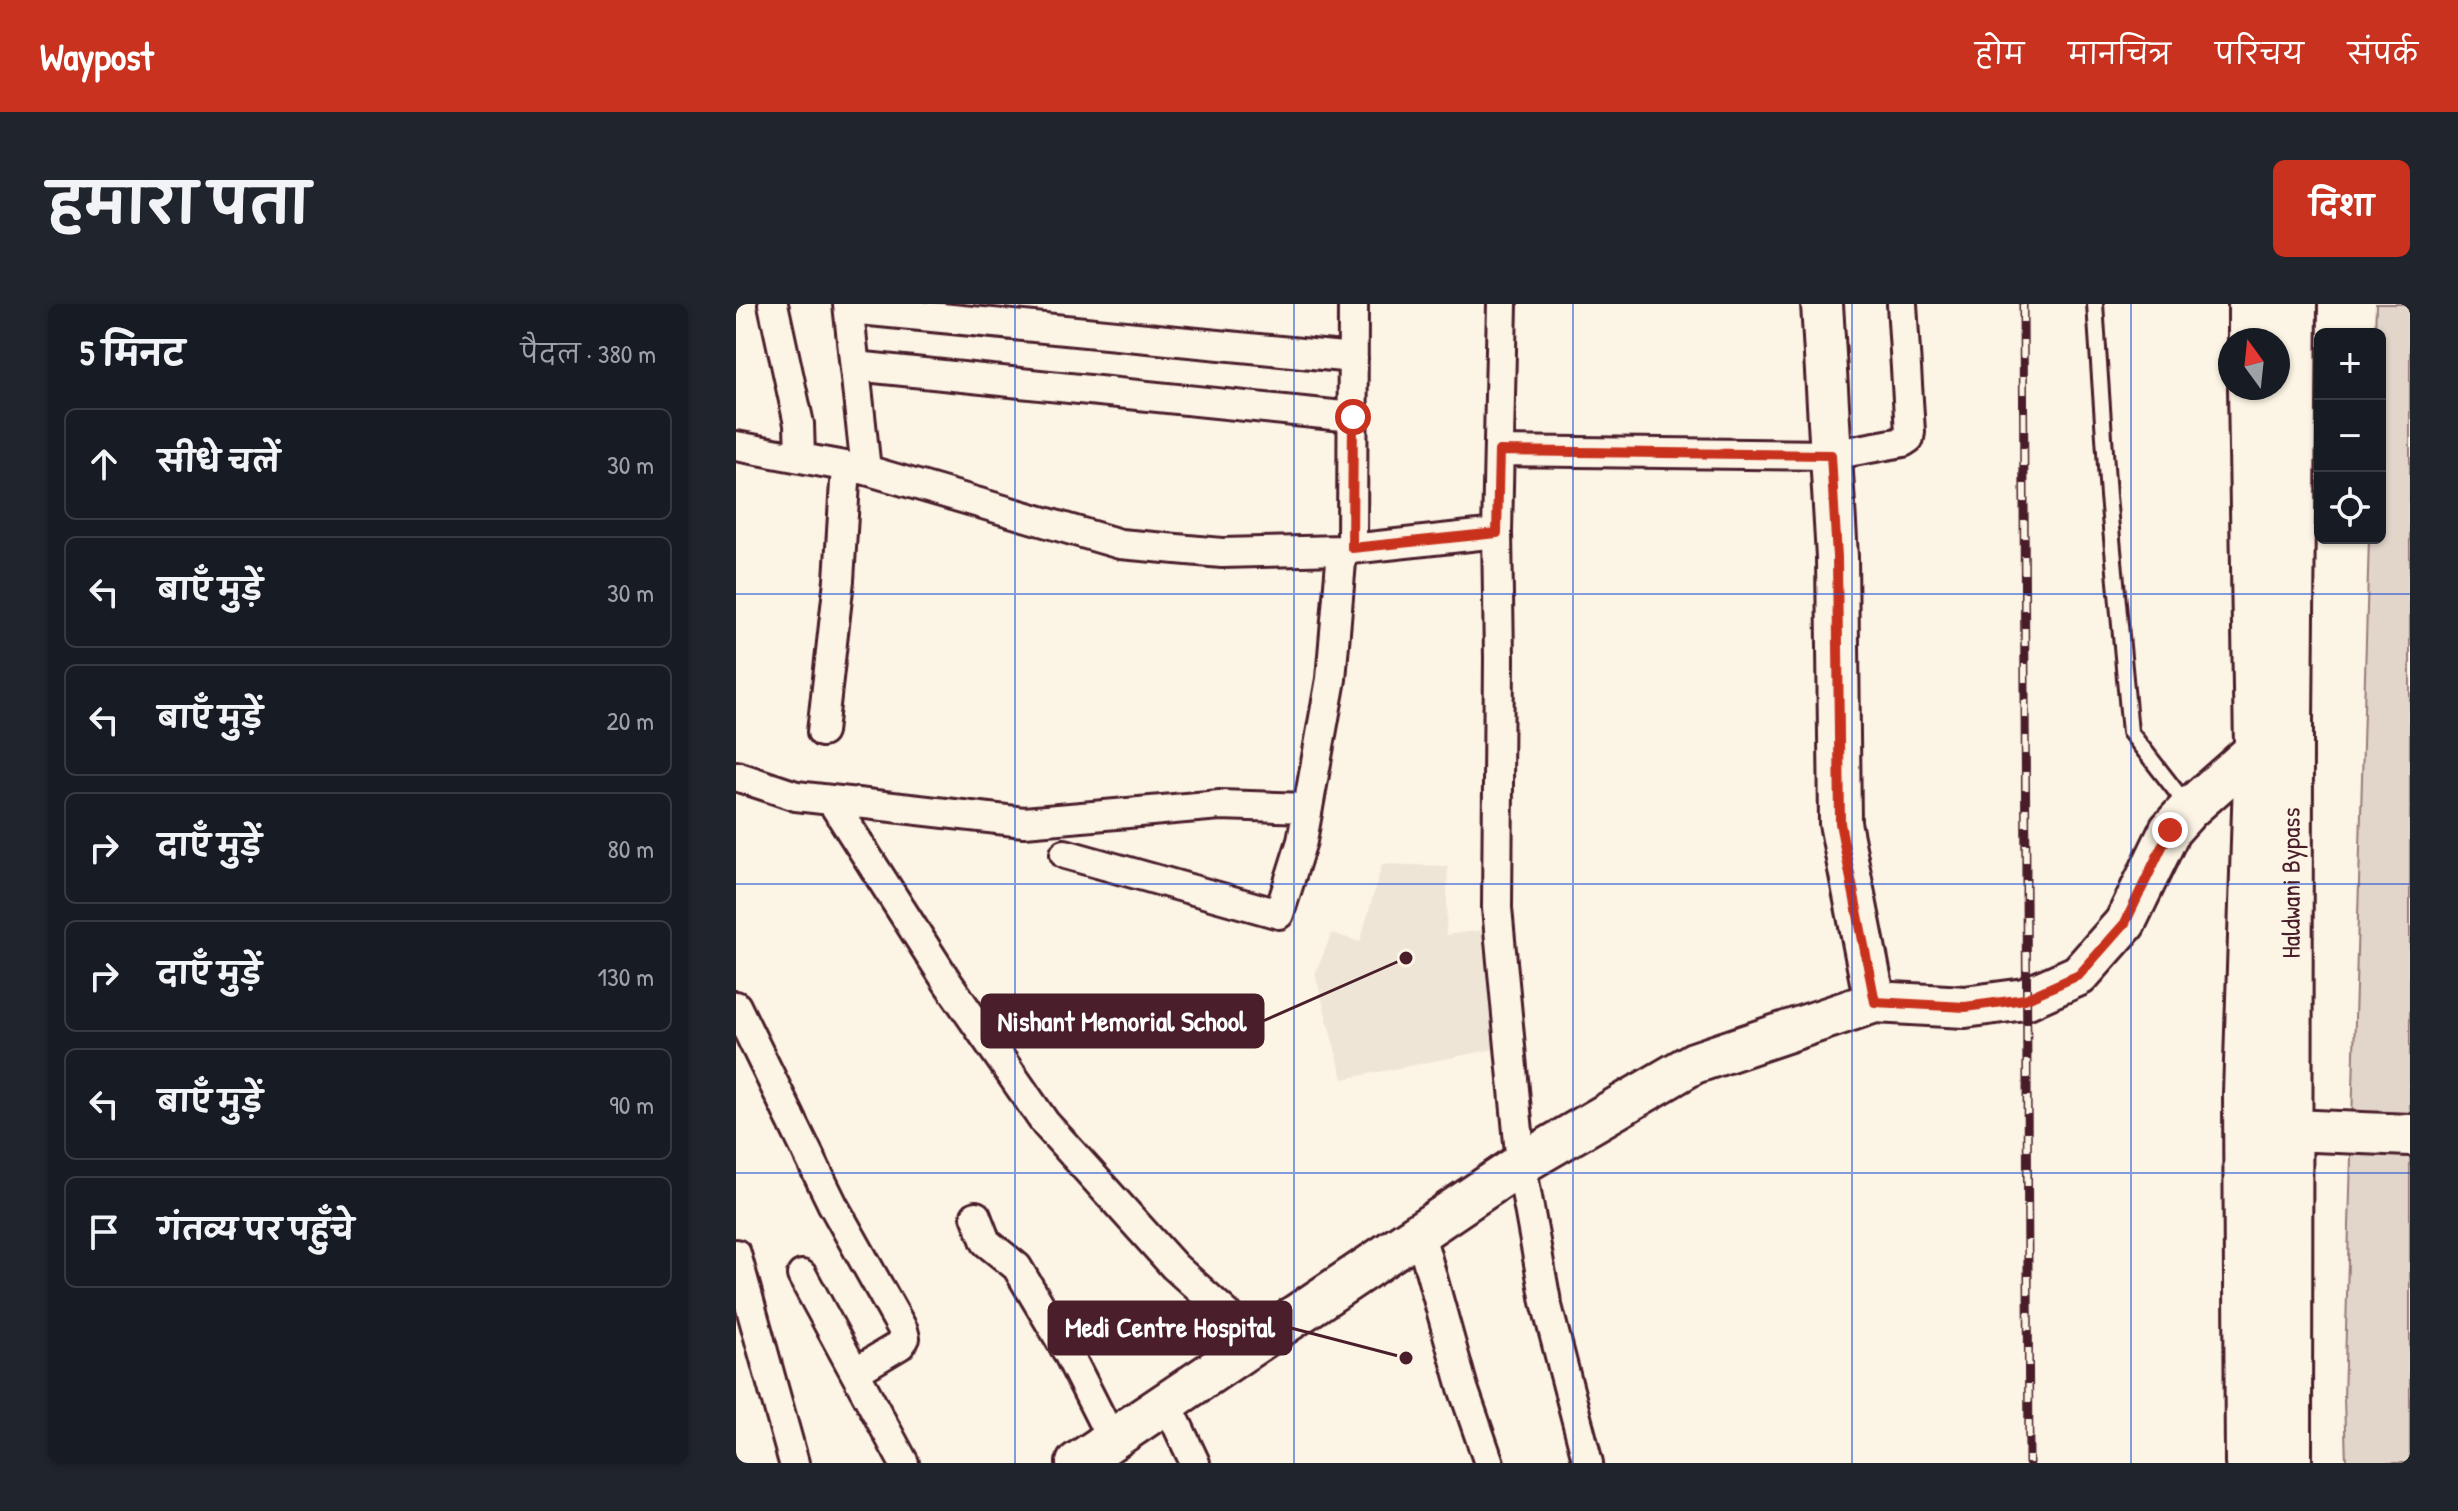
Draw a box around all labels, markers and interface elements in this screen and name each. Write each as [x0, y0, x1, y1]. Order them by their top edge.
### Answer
text: Waypost [40, 30, 154, 82]
text: होम [1975, 35, 2024, 73]
text: मानचित्र [2068, 35, 2171, 73]
text: परिचय [2215, 35, 2304, 73]
text: संपर्क [2348, 35, 2418, 73]
button: दिशा [2273, 160, 2410, 257]
text: हमारा पता [48, 165, 310, 240]
north arrow [2218, 328, 2290, 400]
map controls [2314, 328, 2386, 544]
button: + [2314, 328, 2386, 400]
text: 5 मिनट [80, 330, 185, 376]
text: पैदल · 380 m [520, 336, 656, 371]
route start [1335, 399, 1371, 435]
button: − [2314, 400, 2386, 472]
text: सीधे चलें [158, 441, 280, 481]
icon: ahead [82, 442, 126, 486]
text: 30 m [607, 447, 654, 482]
button: locate [2314, 472, 2386, 544]
text: बाएँ मुड़ें [158, 569, 263, 609]
icon: left [82, 570, 126, 614]
text: 30 m [607, 575, 654, 610]
text: बाएँ मुड़ें [158, 697, 263, 737]
icon: left [82, 698, 126, 742]
text: 20 m [607, 703, 654, 738]
street label: Haldwani Bypass [2272, 808, 2307, 958]
route end [2152, 812, 2188, 848]
text: दाएँ मुड़ें [158, 825, 262, 865]
icon: right [82, 826, 126, 870]
text: 80 m [607, 831, 654, 866]
text: दाएँ मुड़ें [158, 953, 262, 993]
icon: right [82, 954, 126, 998]
text: 130 m [598, 959, 654, 994]
callout: Nishant Memorial School [982, 995, 1263, 1047]
text: Nishant Memorial School [998, 1002, 1247, 1040]
text: बाएँ मुड़ें [158, 1081, 263, 1121]
icon: left [82, 1082, 126, 1126]
text: 90 m [609, 1087, 654, 1122]
text: गंतव्य पर पहुँचे [158, 1209, 354, 1249]
icon: arrive [82, 1210, 126, 1254]
callout: Medi Centre Hospital [1049, 1302, 1291, 1354]
text: Medi Centre Hospital [1065, 1308, 1276, 1347]

